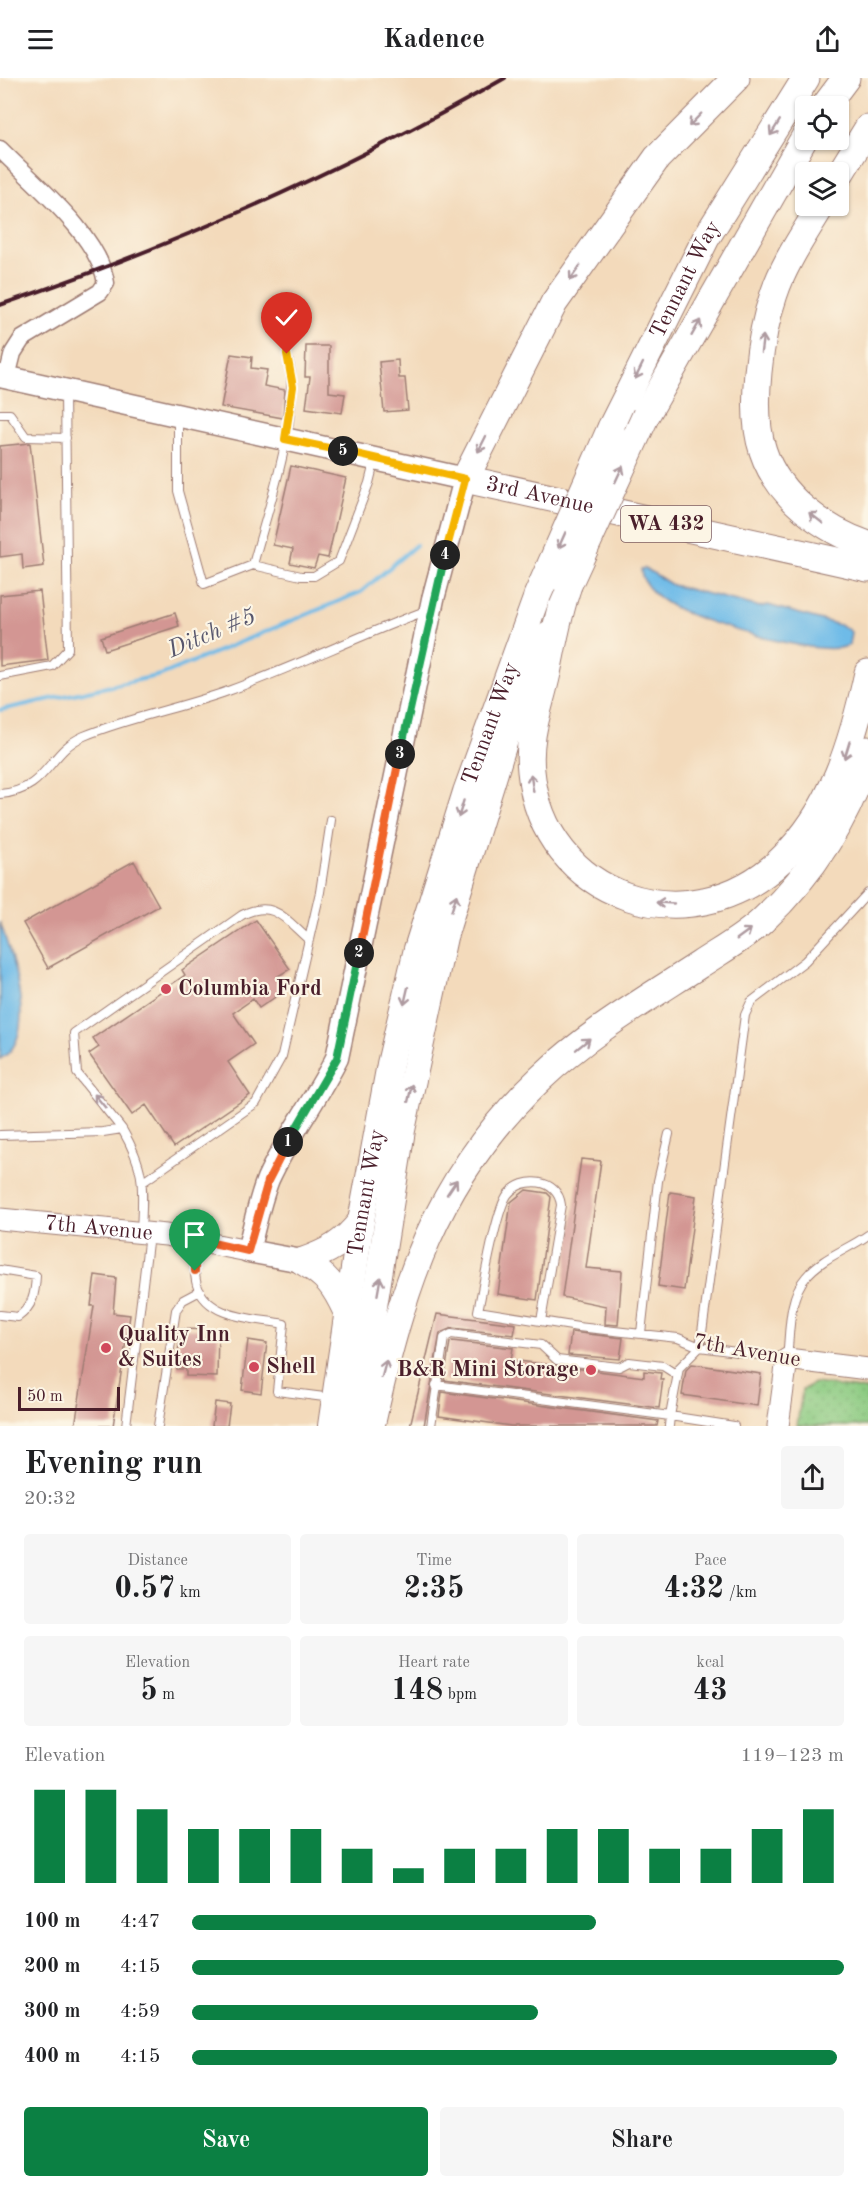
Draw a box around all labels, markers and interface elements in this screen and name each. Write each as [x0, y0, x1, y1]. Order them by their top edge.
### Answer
icon: menu [24, 23, 57, 56]
icon: share [811, 23, 844, 56]
text: Kadence [383, 26, 485, 53]
map controls [795, 96, 849, 216]
button: locate [795, 96, 849, 150]
one-way arrow [687, 112, 702, 127]
one-way arrow [768, 119, 780, 136]
button: layers [795, 162, 849, 216]
street label: Tennant Way [647, 217, 725, 342]
one-way arrow [569, 265, 581, 281]
pin [261, 292, 312, 354]
icon: check [270, 301, 303, 334]
one-way arrow [690, 320, 702, 337]
one-way arrow [756, 335, 767, 355]
one-way arrow [633, 362, 645, 379]
one-way arrow [476, 435, 488, 453]
pin: 5 [328, 436, 358, 466]
text: 5 [338, 443, 348, 459]
one-way arrow [613, 466, 625, 484]
street label: 3rd Avenue [484, 473, 595, 518]
road number: WA 432 [621, 506, 711, 542]
one-way arrow [809, 512, 825, 525]
one-way arrow [556, 530, 567, 548]
pin: 4 [430, 540, 460, 570]
text: 4 [440, 547, 450, 563]
water label: Ditch #5 [163, 605, 260, 664]
street label: Tennant Way [458, 659, 523, 788]
pin: 3 [385, 739, 415, 769]
one-way arrow [841, 740, 852, 759]
text: 3 [395, 746, 405, 762]
one-way arrow [527, 774, 538, 793]
one-way arrow [455, 799, 466, 818]
one-way arrow [449, 894, 460, 913]
one-way arrow [655, 898, 675, 909]
one-way arrow [735, 928, 751, 940]
pin: 2 [344, 938, 374, 968]
text: 2 [354, 945, 364, 961]
place label: Columbia Ford [178, 978, 322, 1000]
marker: Columbia Ford [159, 982, 173, 996]
one-way arrow [400, 986, 411, 1005]
one-way arrow [574, 1037, 590, 1050]
one-way arrow [405, 1084, 416, 1103]
one-way arrow [93, 1093, 106, 1109]
pin: 1 [273, 1127, 303, 1157]
street label: Tennant Way [345, 1127, 389, 1258]
text: 1 [283, 1134, 293, 1150]
one-way arrow [446, 1179, 458, 1196]
pin [169, 1209, 220, 1271]
street label: 7th Avenue [43, 1212, 154, 1245]
icon: arrive [178, 1218, 211, 1251]
one-way arrow [374, 1276, 385, 1296]
place label: Quality Inn & Suites [118, 1324, 230, 1371]
street label: 7th Avenue [692, 1331, 802, 1371]
marker: Quality Inn & Suites [99, 1341, 113, 1355]
place label: Shell [266, 1356, 316, 1378]
place label: B&R Mini Storage [397, 1359, 579, 1381]
marker: Shell [247, 1360, 261, 1374]
one-way arrow [379, 1360, 391, 1379]
marker: B&R Mini Storage [584, 1363, 598, 1377]
scale bar [18, 1384, 120, 1412]
text: 50 m [27, 1389, 63, 1405]
button: share [781, 1446, 844, 1509]
text: Evening run [24, 1448, 203, 1481]
text: 20:32 [24, 1489, 76, 1509]
text: Distance [128, 1553, 188, 1569]
text: Time [416, 1553, 452, 1569]
text: Pace [694, 1553, 727, 1569]
text: 0.57 [115, 1574, 175, 1604]
text: 2:35 [404, 1574, 464, 1604]
text: 4:32 [664, 1574, 724, 1604]
text: km [175, 1585, 201, 1601]
text: /km [724, 1585, 757, 1601]
text: Elevation [125, 1655, 190, 1671]
text: Heart rate [398, 1655, 470, 1671]
text: kcal [697, 1655, 724, 1671]
text: 5 [140, 1676, 158, 1706]
text: 148 [391, 1676, 443, 1706]
text: 43 [693, 1676, 728, 1706]
text: m [158, 1687, 175, 1703]
text: bpm [443, 1687, 477, 1703]
text: Elevation [24, 1746, 105, 1766]
text: 119–123 m [741, 1746, 844, 1766]
text: 100 m [24, 1912, 80, 1932]
text: 4:47 [120, 1912, 160, 1932]
text: 200 m [24, 1957, 80, 1977]
text: 4:15 [120, 1957, 160, 1977]
text: 300 m [24, 2002, 80, 2022]
text: 4:59 [120, 2002, 160, 2022]
text: 400 m [24, 2047, 80, 2067]
text: 4:15 [120, 2047, 160, 2067]
button: Save [24, 2107, 428, 2176]
button: Share [440, 2107, 844, 2176]

